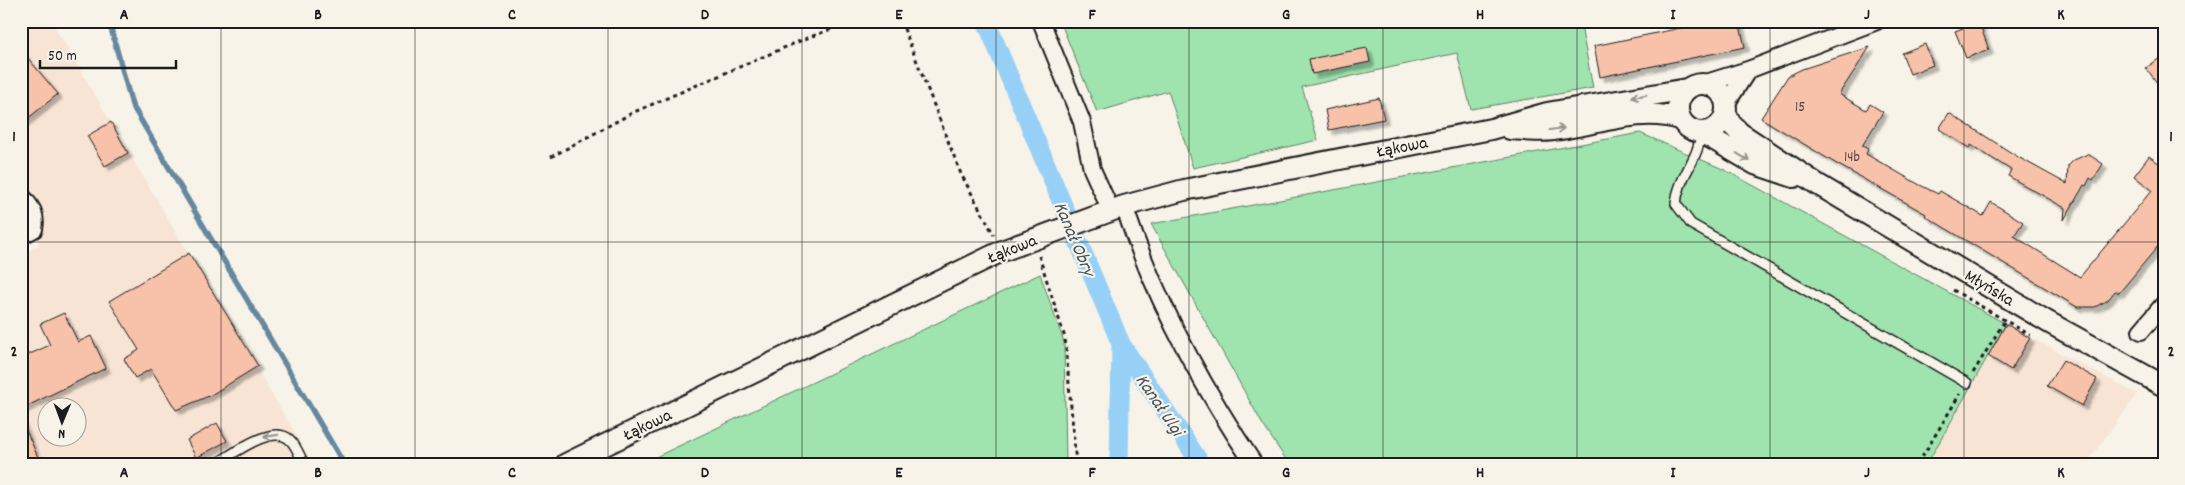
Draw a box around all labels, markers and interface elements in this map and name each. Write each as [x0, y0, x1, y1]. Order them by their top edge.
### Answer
text: A [120, 4, 129, 27]
text: B [314, 4, 322, 27]
text: C [508, 4, 516, 27]
text: D [701, 4, 710, 27]
text: E [895, 4, 903, 27]
text: F [1088, 4, 1096, 27]
text: G [1282, 4, 1290, 27]
text: H [1476, 4, 1484, 27]
text: I [1671, 4, 1677, 27]
text: J [1864, 4, 1870, 27]
text: K [2057, 4, 2065, 27]
scale bar [40, 38, 176, 70]
text: 50 m [48, 46, 77, 68]
one-way arrow [1631, 92, 1647, 102]
house number: 15 [1795, 97, 1805, 119]
one-way arrow [1549, 124, 1565, 134]
text: 1 [12, 126, 16, 149]
text: 1 [2169, 126, 2173, 149]
street label: Łąkowa [1374, 131, 1430, 166]
house number: 14b [1844, 147, 1860, 169]
one-way arrow [1735, 153, 1749, 163]
water label: Kanał Obry [1045, 198, 1101, 283]
street label: Łąkowa [984, 229, 1042, 272]
street label: Młyńska [1959, 264, 2019, 314]
text: 2 [11, 341, 18, 364]
text: 2 [2168, 341, 2175, 364]
water label: Kanał Ulgi [1127, 369, 1191, 445]
north arrow [38, 398, 88, 448]
street label: Łąkowa [619, 404, 677, 449]
text: N [58, 423, 65, 443]
one-way arrow [263, 431, 279, 441]
text: A [120, 462, 129, 485]
text: B [314, 462, 322, 485]
text: C [508, 462, 516, 485]
text: D [701, 462, 710, 485]
text: E [895, 462, 903, 485]
text: F [1088, 462, 1096, 485]
text: G [1282, 462, 1290, 485]
text: H [1476, 462, 1484, 485]
text: I [1671, 462, 1677, 485]
text: J [1864, 462, 1870, 485]
text: K [2057, 462, 2065, 485]

